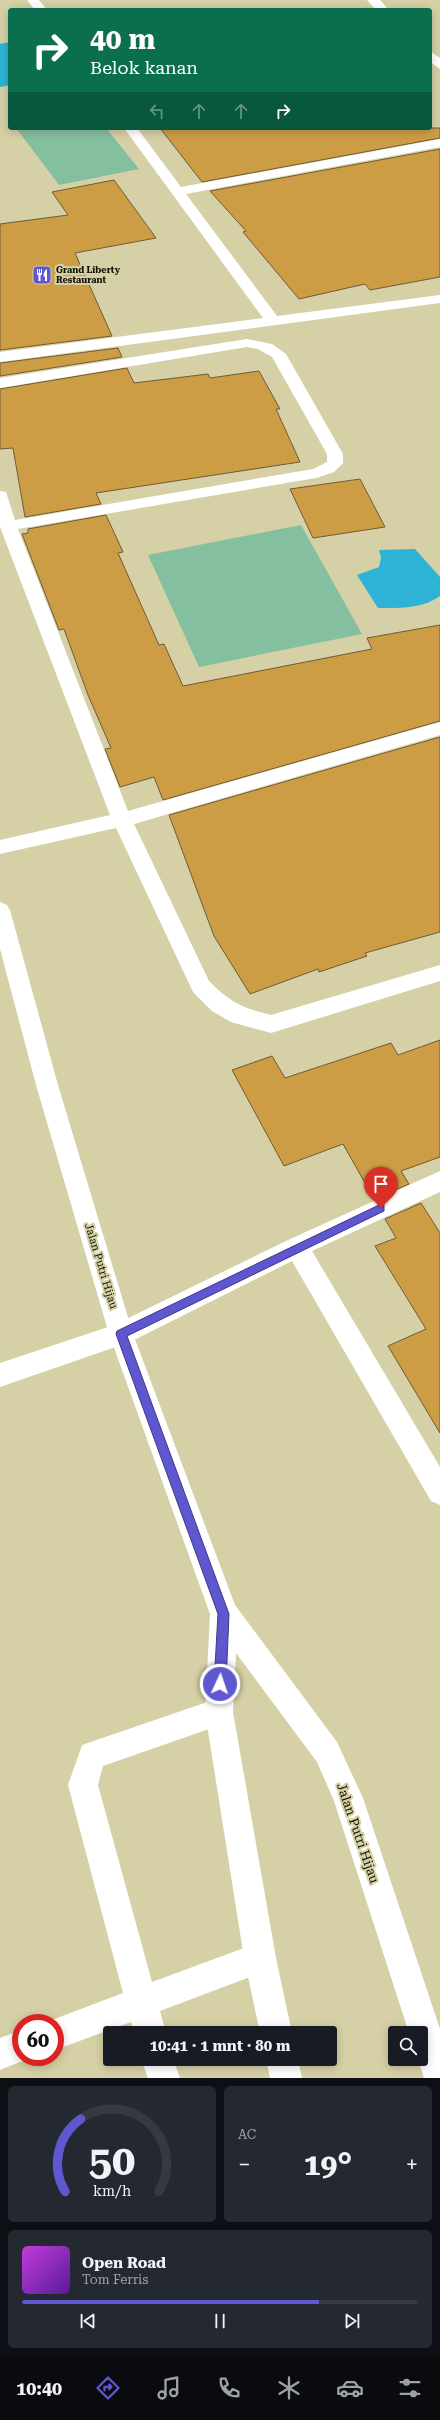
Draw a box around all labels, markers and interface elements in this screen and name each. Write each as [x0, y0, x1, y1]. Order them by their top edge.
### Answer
text: 40 m [90, 23, 155, 56]
icon: right [24, 24, 76, 76]
text: Belok kanan [90, 57, 198, 78]
icon: left [146, 100, 168, 122]
icon: ahead [188, 100, 210, 122]
icon: ahead [230, 100, 252, 122]
icon: right [272, 100, 294, 122]
restaurant icon: Grand Liberty Restaurant [31, 264, 53, 286]
place label: Grand Liberty Restaurant [56, 265, 121, 285]
pin [364, 1167, 398, 1208]
icon: arrive [370, 1173, 392, 1195]
street label: Jalan Putri Hijau [82, 1222, 120, 1310]
position arrow [199, 1663, 241, 1705]
street label: Jalan Putri Hijau [334, 1781, 382, 1885]
speed limit sign: 60 [12, 2014, 64, 2066]
map controls [388, 2026, 428, 2066]
button: search [388, 2026, 428, 2066]
text: 10:41 · 1 mnt · 80 m [150, 2037, 290, 2055]
text: AC [238, 2127, 256, 2142]
text: 50 [89, 2136, 135, 2185]
text: 19° [304, 2147, 352, 2182]
text: − [238, 2152, 250, 2177]
text: + [406, 2152, 418, 2177]
text: km/h [93, 2183, 131, 2199]
text: Open Road [82, 2254, 166, 2272]
text: Tom Ferris [82, 2272, 148, 2287]
icon: previous [77, 2310, 99, 2332]
icon: pause [209, 2310, 231, 2332]
icon: next [341, 2310, 363, 2332]
icon: directions [94, 2374, 122, 2402]
icon: music [155, 2374, 183, 2402]
icon: phone [215, 2374, 243, 2402]
icon: climate [275, 2374, 303, 2402]
icon: car [336, 2374, 364, 2402]
icon: filters [396, 2374, 424, 2402]
text: 10:40 [16, 2378, 62, 2399]

